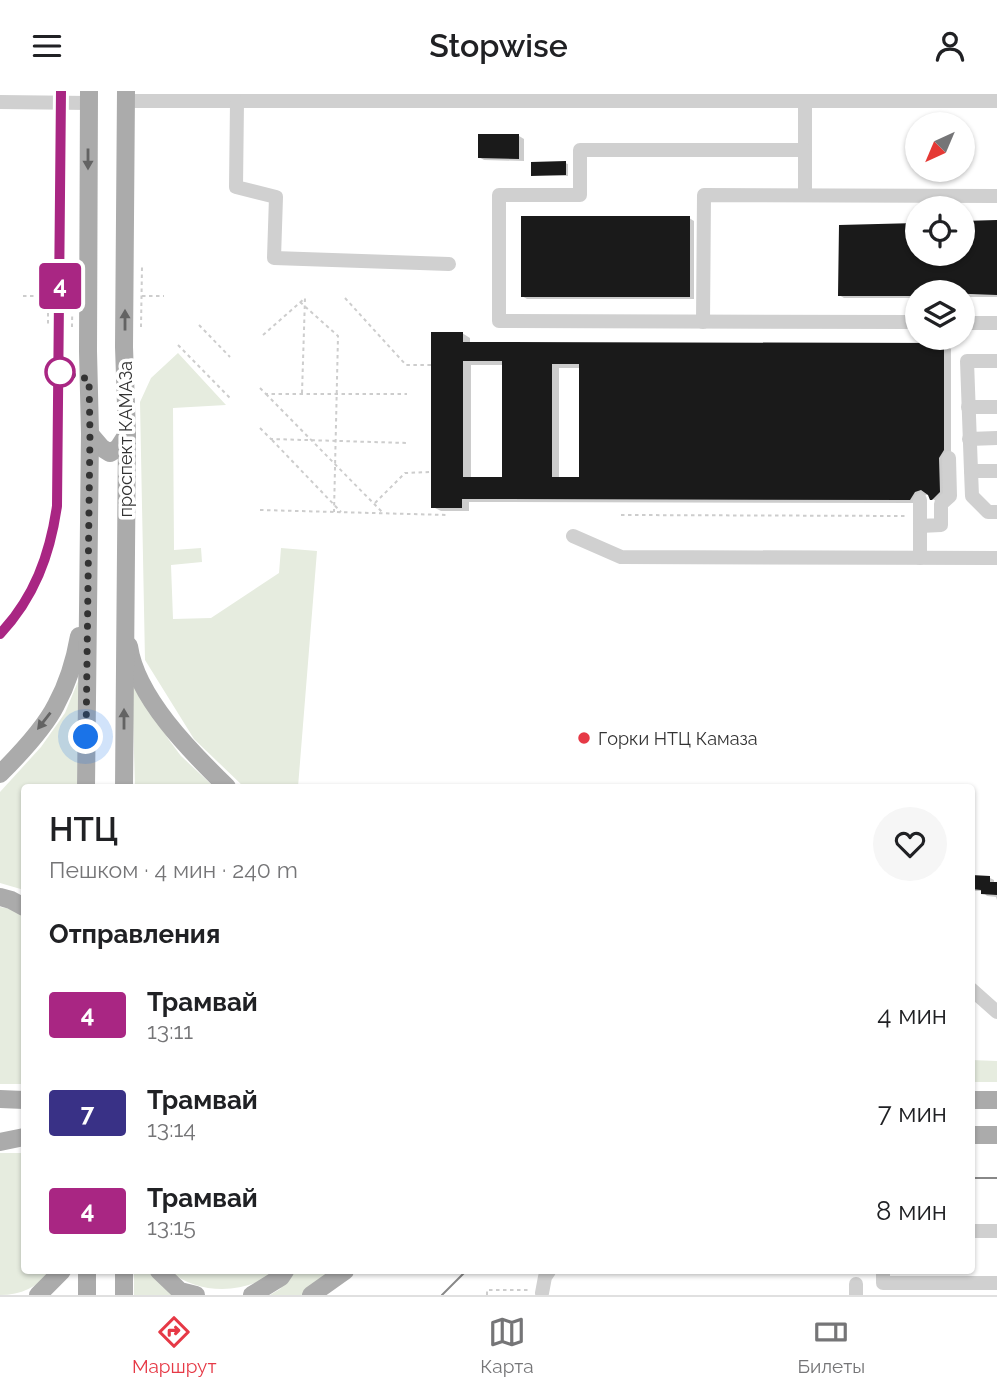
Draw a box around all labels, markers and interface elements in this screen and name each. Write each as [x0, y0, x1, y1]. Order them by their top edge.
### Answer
icon: menu [28, 27, 66, 65]
text: Stopwise [429, 27, 568, 64]
icon: person [931, 27, 969, 65]
north arrow [905, 112, 975, 182]
map controls [905, 112, 975, 350]
one-way arrow [82, 148, 94, 170]
button: locate [905, 196, 975, 266]
line badge: 4 [37, 263, 83, 309]
text: 4 [53, 271, 67, 300]
button: layers [905, 280, 975, 350]
one-way arrow [119, 309, 131, 331]
unlabelled marker [45, 357, 75, 387]
street label: проспект КАМАЗа [115, 361, 136, 517]
one-way arrow [118, 708, 130, 730]
one-way arrow [37, 712, 52, 730]
your location [68, 719, 103, 754]
place label: Горки НТЦ Камаза [598, 728, 758, 749]
marker: Горки НТЦ Камаза [576, 730, 592, 746]
button: heart [873, 807, 947, 881]
text: НТЦ [49, 810, 118, 849]
text: Пешком · 4 мин · 240 m [49, 856, 298, 883]
text: Отправления [49, 919, 220, 949]
text: Трамвай [147, 987, 258, 1017]
text: 4 [81, 1000, 94, 1029]
text: 4 мин [877, 1000, 947, 1030]
text: 13:11 [147, 1017, 193, 1044]
text: Трамвай [147, 1085, 258, 1115]
text: 7 [81, 1098, 94, 1127]
text: 7 мин [878, 1098, 947, 1128]
text: 13:14 [147, 1115, 196, 1142]
text: Трамвай [147, 1183, 258, 1213]
text: 4 [81, 1196, 94, 1225]
text: 8 мин [876, 1196, 947, 1226]
text: 13:15 [147, 1213, 196, 1240]
tab: Маршрут [132, 1313, 216, 1377]
tab: Карта [480, 1313, 534, 1377]
tab: Билеты [798, 1313, 865, 1377]

